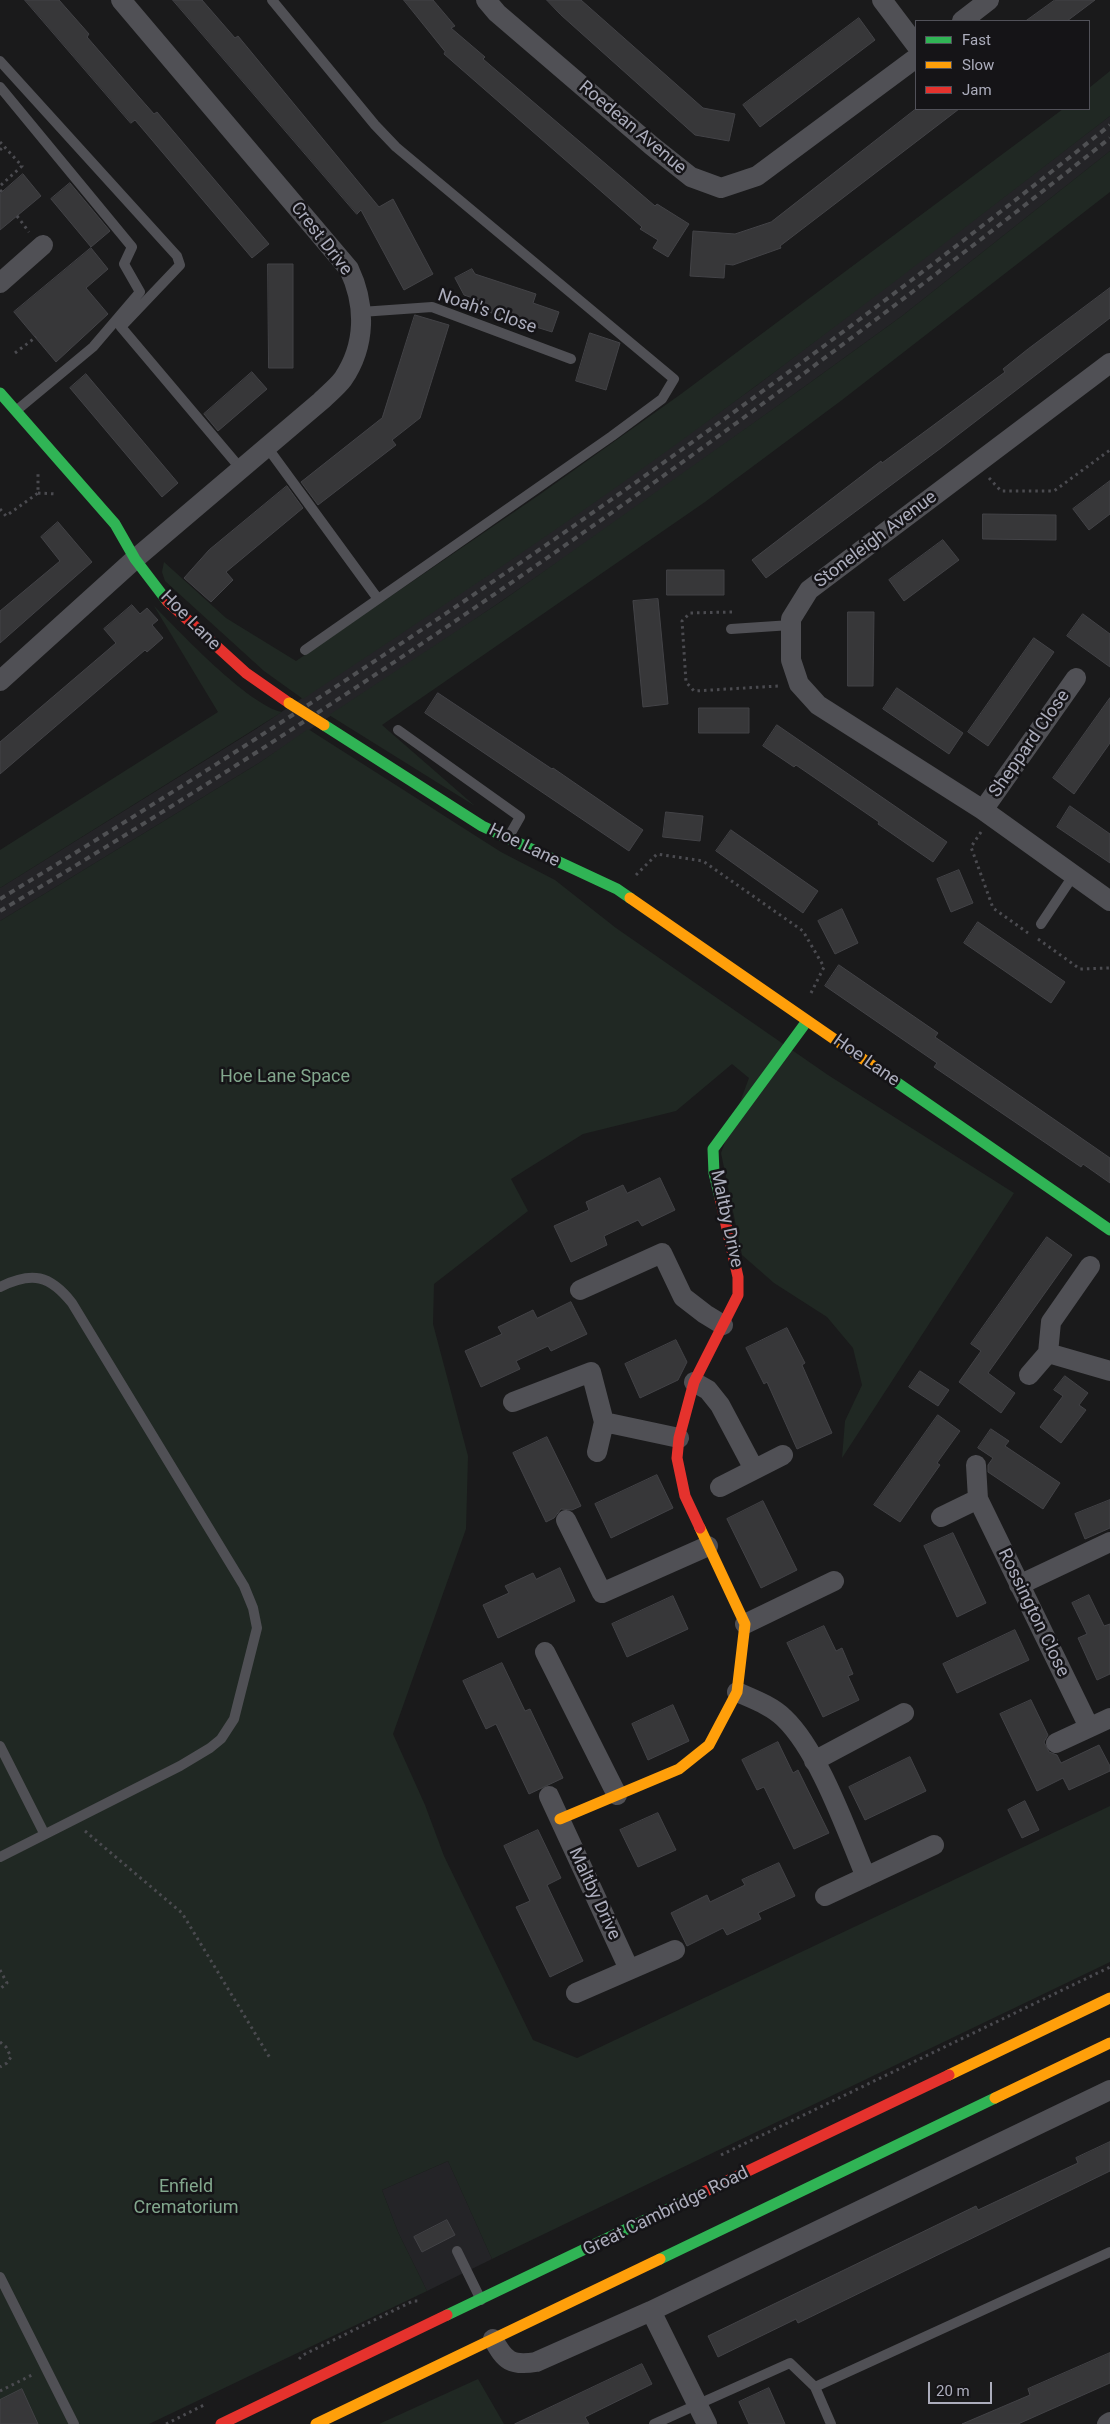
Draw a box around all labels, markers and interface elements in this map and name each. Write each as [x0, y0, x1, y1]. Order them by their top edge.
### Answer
legend [915, 20, 1090, 110]
text: Fast [962, 31, 991, 49]
text: Slow [962, 56, 994, 74]
street label: Roedean Avenue [574, 77, 690, 179]
text: Jam [962, 81, 992, 99]
street label: Crest Drive [286, 198, 356, 280]
street label: Noah's Close [435, 285, 539, 339]
street label: Stoneleigh Avenue [810, 487, 942, 593]
street label: Hoe Lane [155, 586, 225, 656]
street label: Sheppard Close [985, 686, 1075, 802]
street label: Hoe Lane [485, 820, 563, 872]
street label: Hoe Lane [829, 1030, 903, 1092]
park label: Hoe Lane Space [220, 1066, 350, 1088]
street label: Maltby Drive [705, 1168, 747, 1270]
street label: Rossington Close [993, 1545, 1073, 1681]
street label: Maltby Drive [563, 1844, 625, 1944]
street label: Great Cambridge Road [580, 2163, 752, 2261]
park label: Enfield Crematorium [134, 2176, 238, 2218]
scale bar [930, 2372, 994, 2404]
text: 20 m [936, 2382, 970, 2400]

